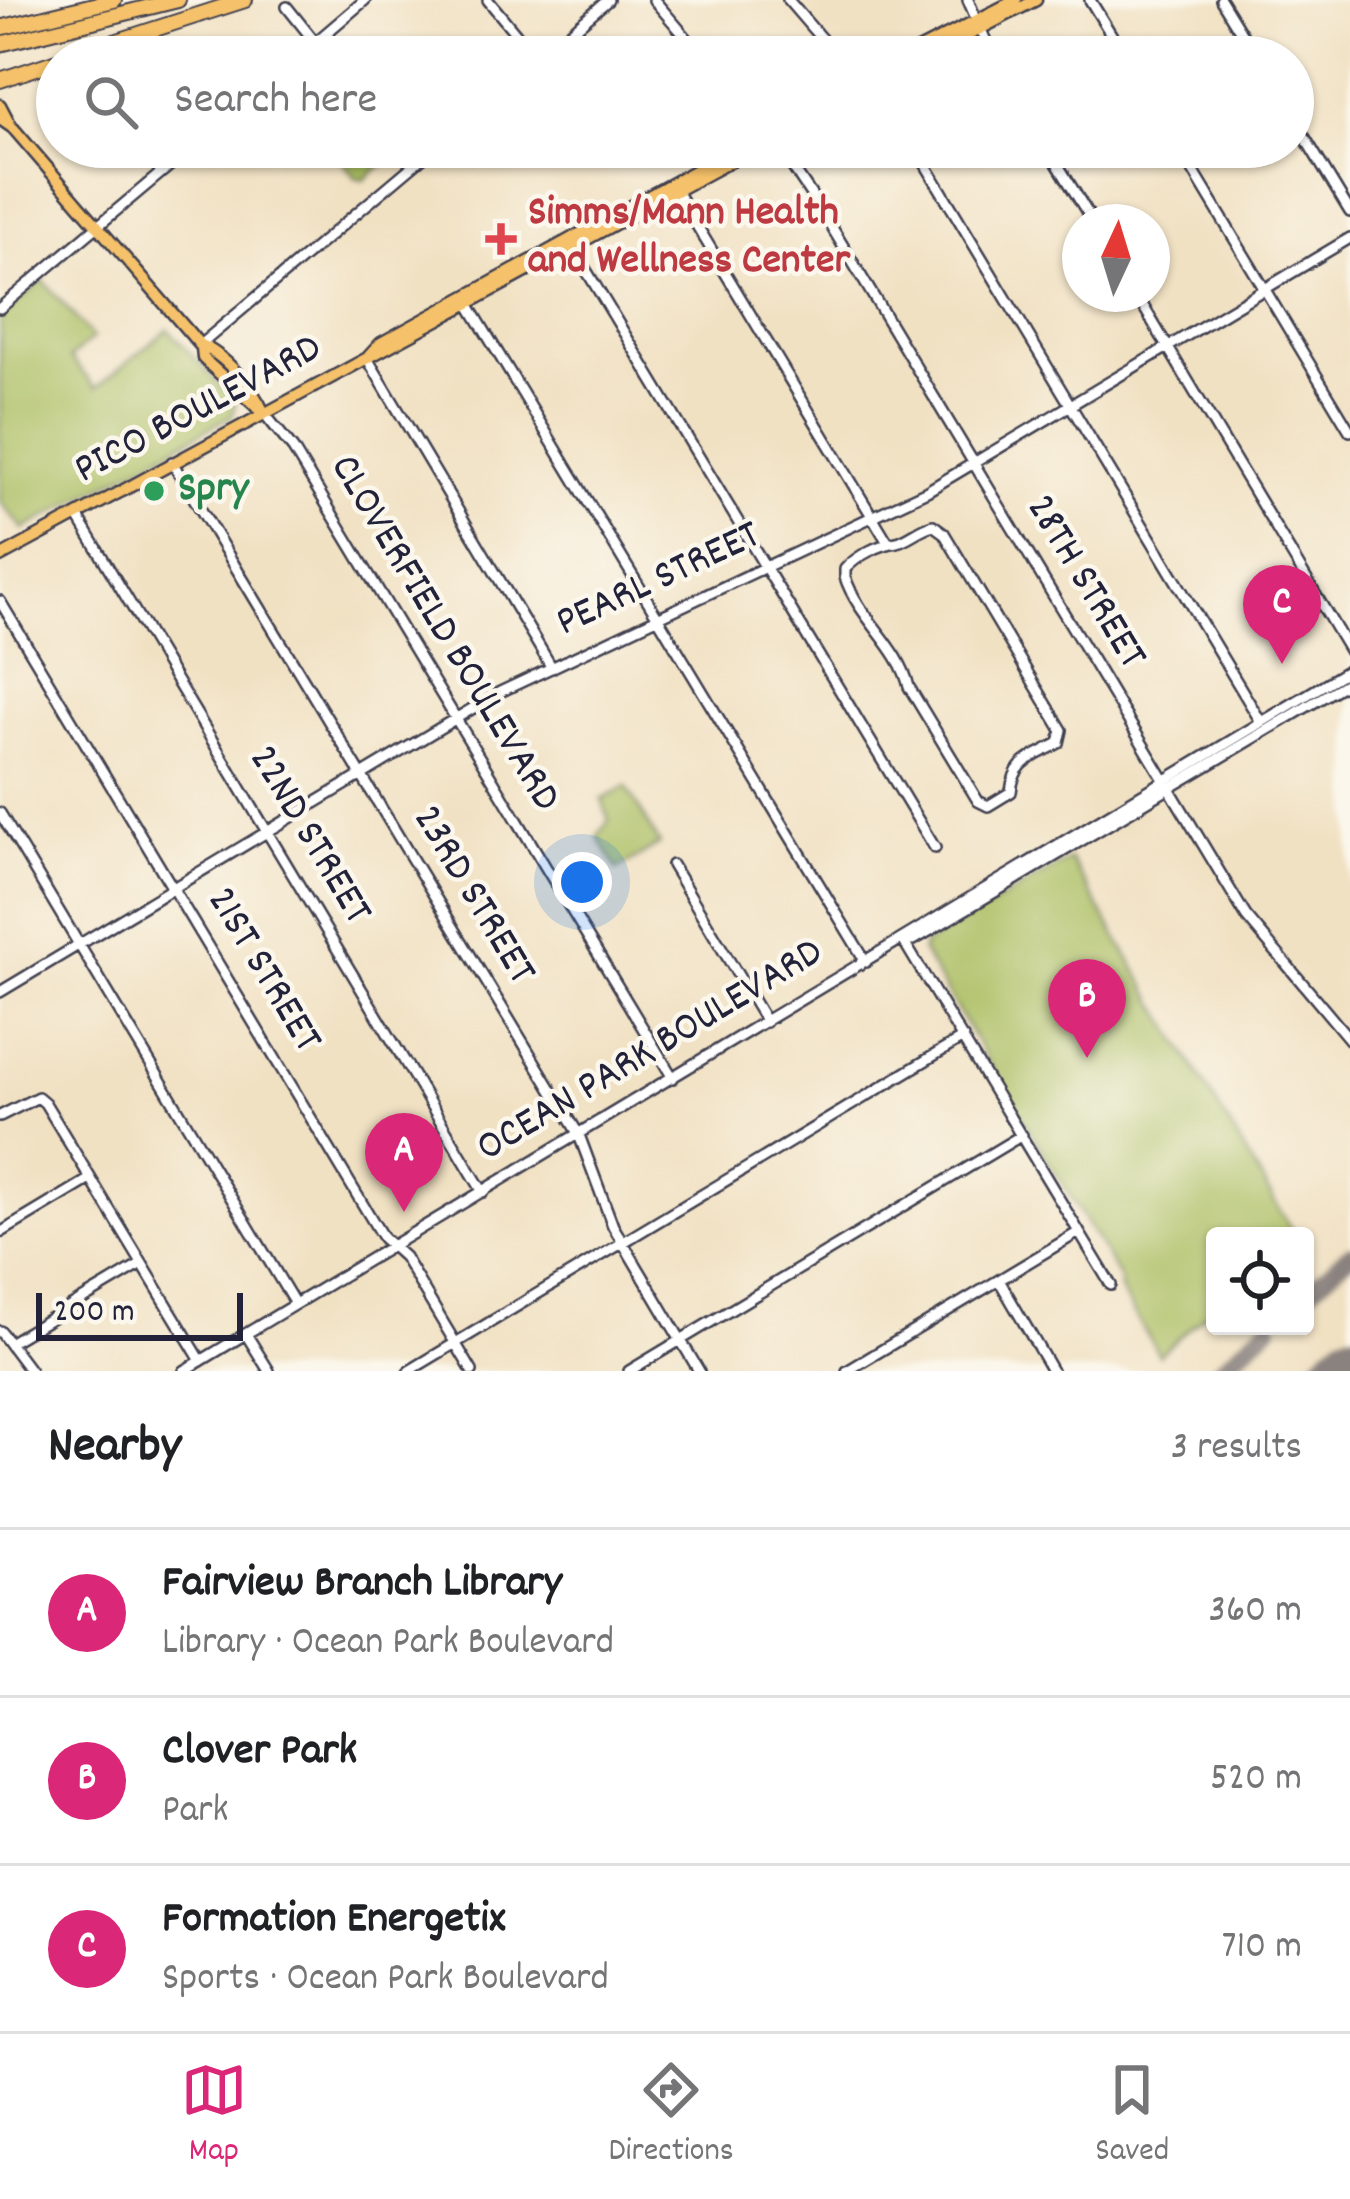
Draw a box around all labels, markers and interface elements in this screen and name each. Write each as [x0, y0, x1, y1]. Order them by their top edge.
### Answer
search box [36, 36, 1314, 168]
icon: search [78, 69, 144, 135]
text: Search here [174, 70, 377, 134]
place label: Simms/Mann Health and Wellness Center [528, 185, 851, 293]
north arrow [1062, 204, 1170, 312]
marker: Simms/Mann Health and Wellness Center [485, 223, 517, 255]
street label: PICO BOULEVARD [65, 321, 333, 501]
street label: CLOVERFIELD BOULEVARD [313, 444, 573, 824]
place label: Spry [178, 461, 250, 521]
marker: Spry [141, 478, 167, 504]
street label: 28TH STREET [1008, 484, 1160, 682]
street label: PEARL STREET [547, 507, 771, 654]
pin: C [1243, 565, 1321, 664]
street label: 22ND STREET [231, 735, 385, 937]
street label: 23RD STREET [395, 795, 549, 997]
your location [552, 852, 612, 912]
street label: 21ST STREET [189, 877, 335, 1065]
street label: OCEAN PARK BOULEVARD [466, 925, 836, 1179]
pin: B [1048, 959, 1126, 1058]
pin: A [365, 1113, 443, 1212]
map controls [1206, 1227, 1314, 1335]
button: locate [1206, 1227, 1314, 1335]
scale bar [36, 1287, 243, 1340]
text: 200 m [54, 1290, 135, 1337]
text: Nearby [48, 1413, 181, 1485]
text: 3 results [1171, 1422, 1302, 1477]
text: Fairview Branch Library [162, 1553, 562, 1617]
text: A [76, 1585, 98, 1640]
text: 360 m [1209, 1585, 1302, 1640]
text: Library · Ocean Park Boulevard [162, 1617, 614, 1672]
text: Clover Park [162, 1721, 357, 1785]
text: B [78, 1753, 96, 1808]
text: 520 m [1210, 1753, 1302, 1808]
text: Park [162, 1785, 228, 1840]
text: Formation Energetix [162, 1889, 506, 1953]
text: C [77, 1921, 97, 1976]
text: 710 m [1222, 1921, 1302, 1976]
text: Sports · Ocean Park Boulevard [162, 1953, 609, 2008]
tab: Map [181, 2057, 247, 2176]
tab: Directions [609, 2057, 734, 2176]
tab: Saved [1095, 2057, 1169, 2176]

